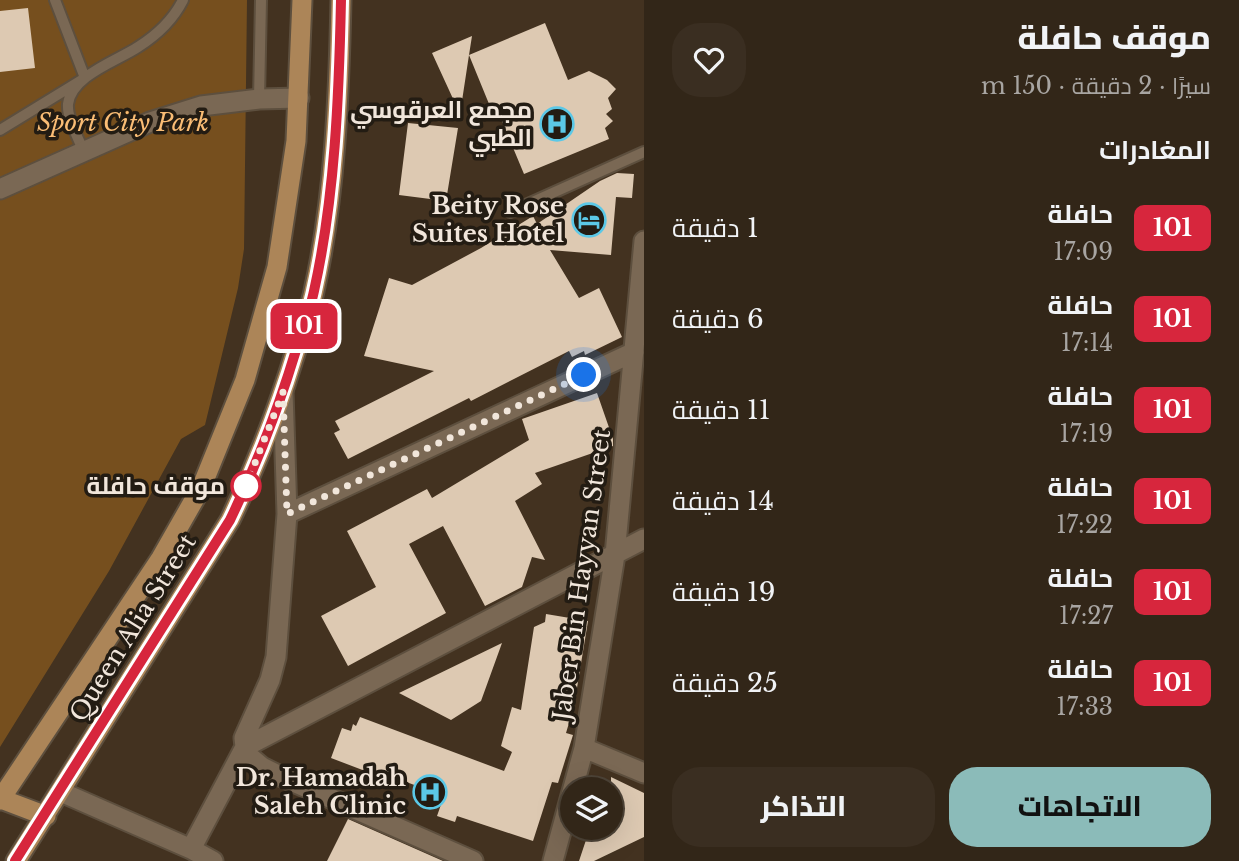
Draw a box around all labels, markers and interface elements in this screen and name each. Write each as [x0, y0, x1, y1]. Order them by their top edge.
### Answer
text: موقف حافلة [1018, 17, 1211, 58]
button: heart [672, 23, 746, 97]
text: سيرًا · 2 دقيقة · 150 m [981, 72, 1211, 100]
place label: مجمع العرقوسي الطبي [350, 95, 532, 157]
hospital icon: مجمع العرقوسي الطبي [538, 105, 576, 143]
park label: Sport City Park [37, 108, 209, 137]
text: المغادرات [1099, 134, 1211, 166]
place label: Beity Rose Suites Hotel [412, 191, 564, 248]
text: حافلة [1048, 198, 1113, 230]
hotel icon: Beity Rose Suites Hotel [570, 201, 608, 239]
text: 1 دقيقة [672, 212, 759, 244]
text: 101 [1153, 213, 1192, 242]
text: 17:09 [1053, 238, 1113, 266]
text: حافلة [1048, 289, 1113, 321]
line badge: 101 [264, 303, 344, 349]
text: 6 دقيقة [672, 303, 764, 335]
text: 101 [1153, 304, 1192, 333]
text: 101 [284, 311, 324, 340]
text: 17:14 [1061, 329, 1113, 357]
your location [566, 357, 601, 392]
text: حافلة [1048, 380, 1113, 412]
text: 11 دقيقة [672, 394, 770, 426]
text: 101 [1153, 395, 1192, 424]
text: 17:19 [1060, 420, 1113, 448]
street label: Jaber Bin Hayyan Street [546, 428, 616, 725]
place label: موقف حافلة [87, 471, 225, 500]
marker: موقف حافلة [231, 471, 261, 501]
text: حافلة [1048, 471, 1113, 503]
text: 14 دقيقة [672, 485, 774, 517]
text: 101 [1153, 486, 1192, 515]
text: 17:22 [1056, 511, 1113, 539]
street label: Queen Alia Street [63, 529, 202, 727]
text: حافلة [1048, 562, 1113, 594]
text: 19 دقيقة [672, 576, 775, 608]
text: 101 [1153, 577, 1192, 606]
text: 17:27 [1059, 602, 1113, 630]
text: حافلة [1048, 653, 1113, 685]
text: 25 دقيقة [672, 667, 778, 699]
text: 101 [1153, 668, 1192, 697]
text: 17:33 [1056, 693, 1113, 721]
place label: Dr. Hamadah Saleh Clinic [236, 763, 406, 820]
button: التذاكر [672, 767, 935, 847]
button: الاتجاهات [949, 767, 1211, 847]
hospital icon: Dr. Hamadah Saleh Clinic [411, 773, 449, 811]
map controls [560, 777, 623, 840]
button: layers [560, 777, 623, 840]

